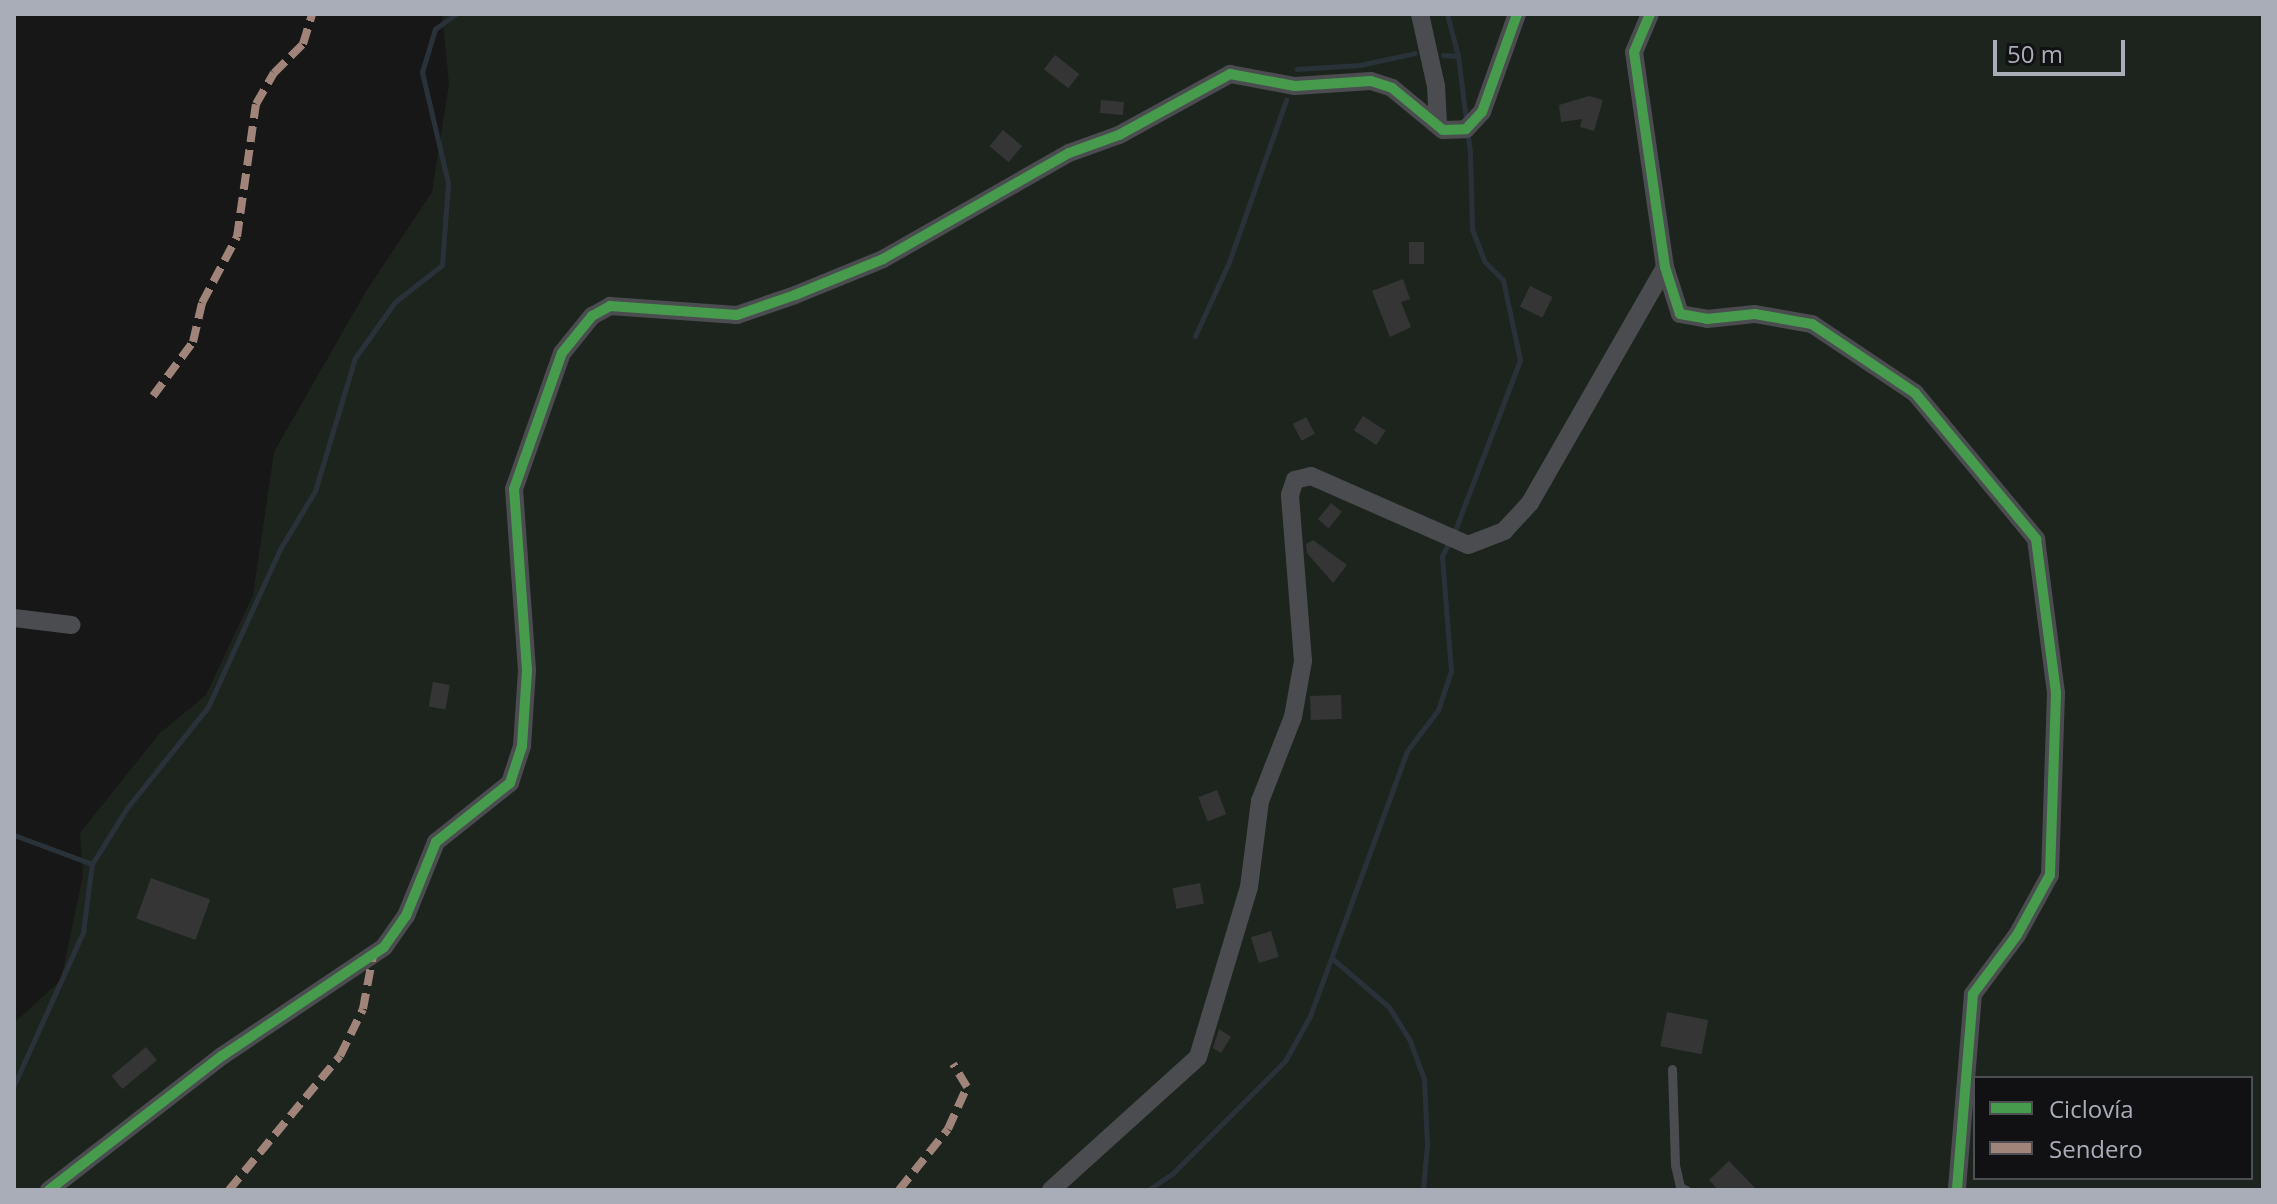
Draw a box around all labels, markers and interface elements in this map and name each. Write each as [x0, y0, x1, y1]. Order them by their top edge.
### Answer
scale bar [1997, 24, 2129, 74]
text: 50 m [2007, 37, 2063, 70]
legend [1973, 1076, 2253, 1180]
text: Ciclovía [2049, 1092, 2134, 1125]
text: Sendero [2049, 1132, 2143, 1165]

